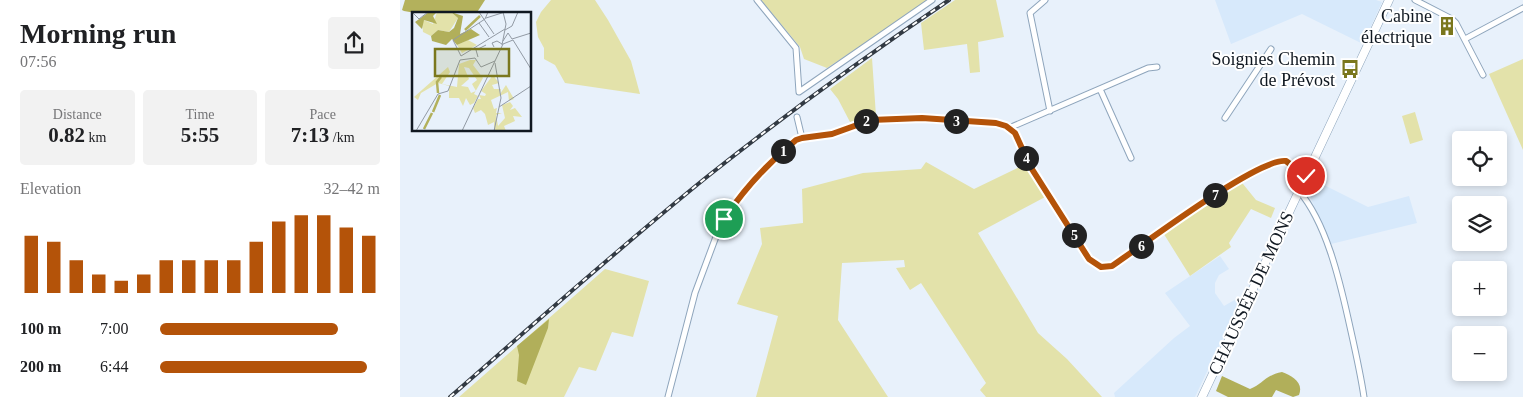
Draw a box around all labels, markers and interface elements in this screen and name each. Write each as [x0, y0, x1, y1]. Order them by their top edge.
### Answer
place label: Cabine électrique [1361, 6, 1432, 47]
inset map [412, 12, 531, 131]
building icon: Cabine électrique [1436, 15, 1458, 37]
button: share [328, 17, 380, 69]
text: Morning run [20, 18, 176, 49]
place label: Soignies Chemin de Prévost [1211, 49, 1335, 90]
text: 07:56 [20, 53, 56, 70]
bus stop icon: Soignies Chemin de Prévost [1339, 58, 1361, 80]
text: Distance [53, 107, 102, 122]
text: Time [185, 107, 215, 122]
text: Pace [309, 107, 336, 122]
pin: 2 [854, 108, 878, 134]
pin: 3 [944, 108, 968, 134]
text: 2 [863, 114, 870, 129]
text: 3 [953, 114, 960, 129]
text: 0.82 [48, 123, 85, 147]
text: 5:55 [181, 123, 219, 147]
text: 7:13 [291, 123, 329, 147]
text: km [85, 130, 106, 145]
text: /km [329, 130, 355, 145]
map controls [1452, 131, 1507, 381]
button: locate [1452, 131, 1507, 186]
pin: 1 [770, 138, 796, 164]
text: 1 [780, 144, 787, 159]
pin: 4 [1014, 146, 1038, 170]
text: 4 [1023, 151, 1030, 166]
pin [1285, 155, 1327, 197]
icon: check [1292, 162, 1320, 190]
text: Elevation [20, 180, 81, 197]
text: 32–42 m [324, 180, 380, 197]
pin: 7 [1202, 182, 1228, 208]
text: 7 [1212, 188, 1219, 203]
button: layers [1452, 196, 1507, 251]
pin [703, 198, 745, 240]
icon: arrive [710, 205, 738, 233]
street label: CHAUSSÉE DE MONS [1203, 208, 1298, 378]
pin: 5 [1062, 222, 1086, 248]
text: 5 [1071, 228, 1078, 243]
pin: 6 [1128, 234, 1154, 258]
text: 6 [1138, 239, 1145, 254]
button: + [1452, 261, 1507, 316]
text: 100 m [20, 320, 61, 337]
text: 7:00 [100, 320, 128, 337]
button: − [1452, 326, 1507, 381]
text: 200 m [20, 358, 61, 375]
text: 6:44 [100, 358, 128, 375]

